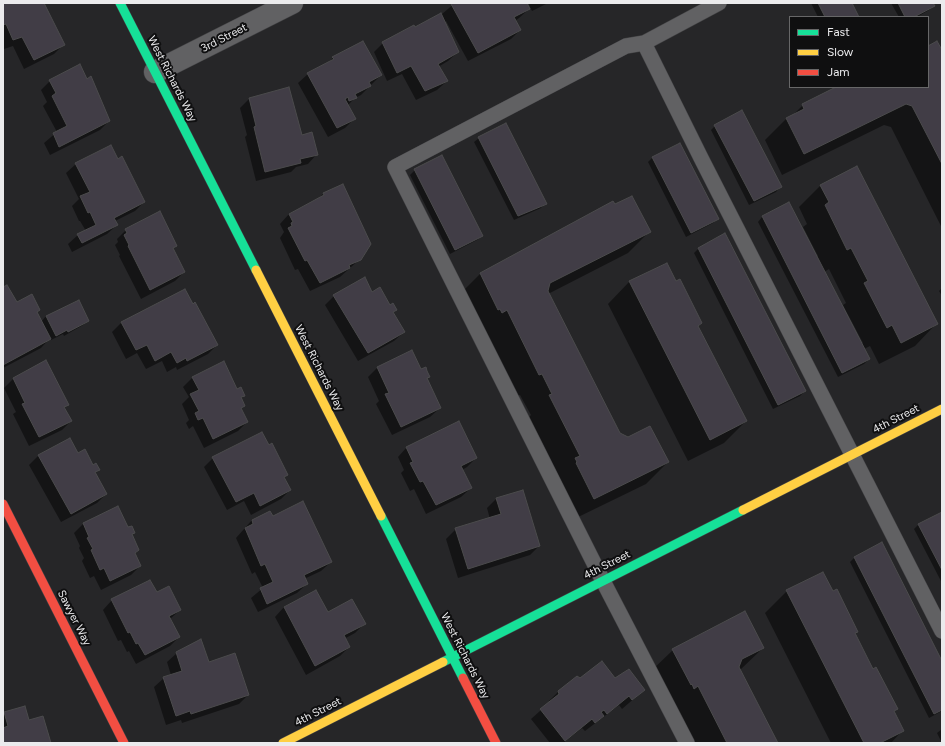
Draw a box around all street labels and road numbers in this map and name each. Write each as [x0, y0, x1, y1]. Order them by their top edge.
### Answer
street label: 3rd Street [199, 21, 249, 55]
street label: West Richards Way [145, 34, 199, 124]
street label: West Richards Way [292, 323, 346, 413]
street label: 4th Street [870, 402, 922, 436]
street label: 4th Street [581, 548, 633, 582]
street label: Sawyer Way [54, 588, 94, 648]
street label: West Richards Way [438, 611, 492, 701]
street label: 4th Street [292, 695, 344, 729]

